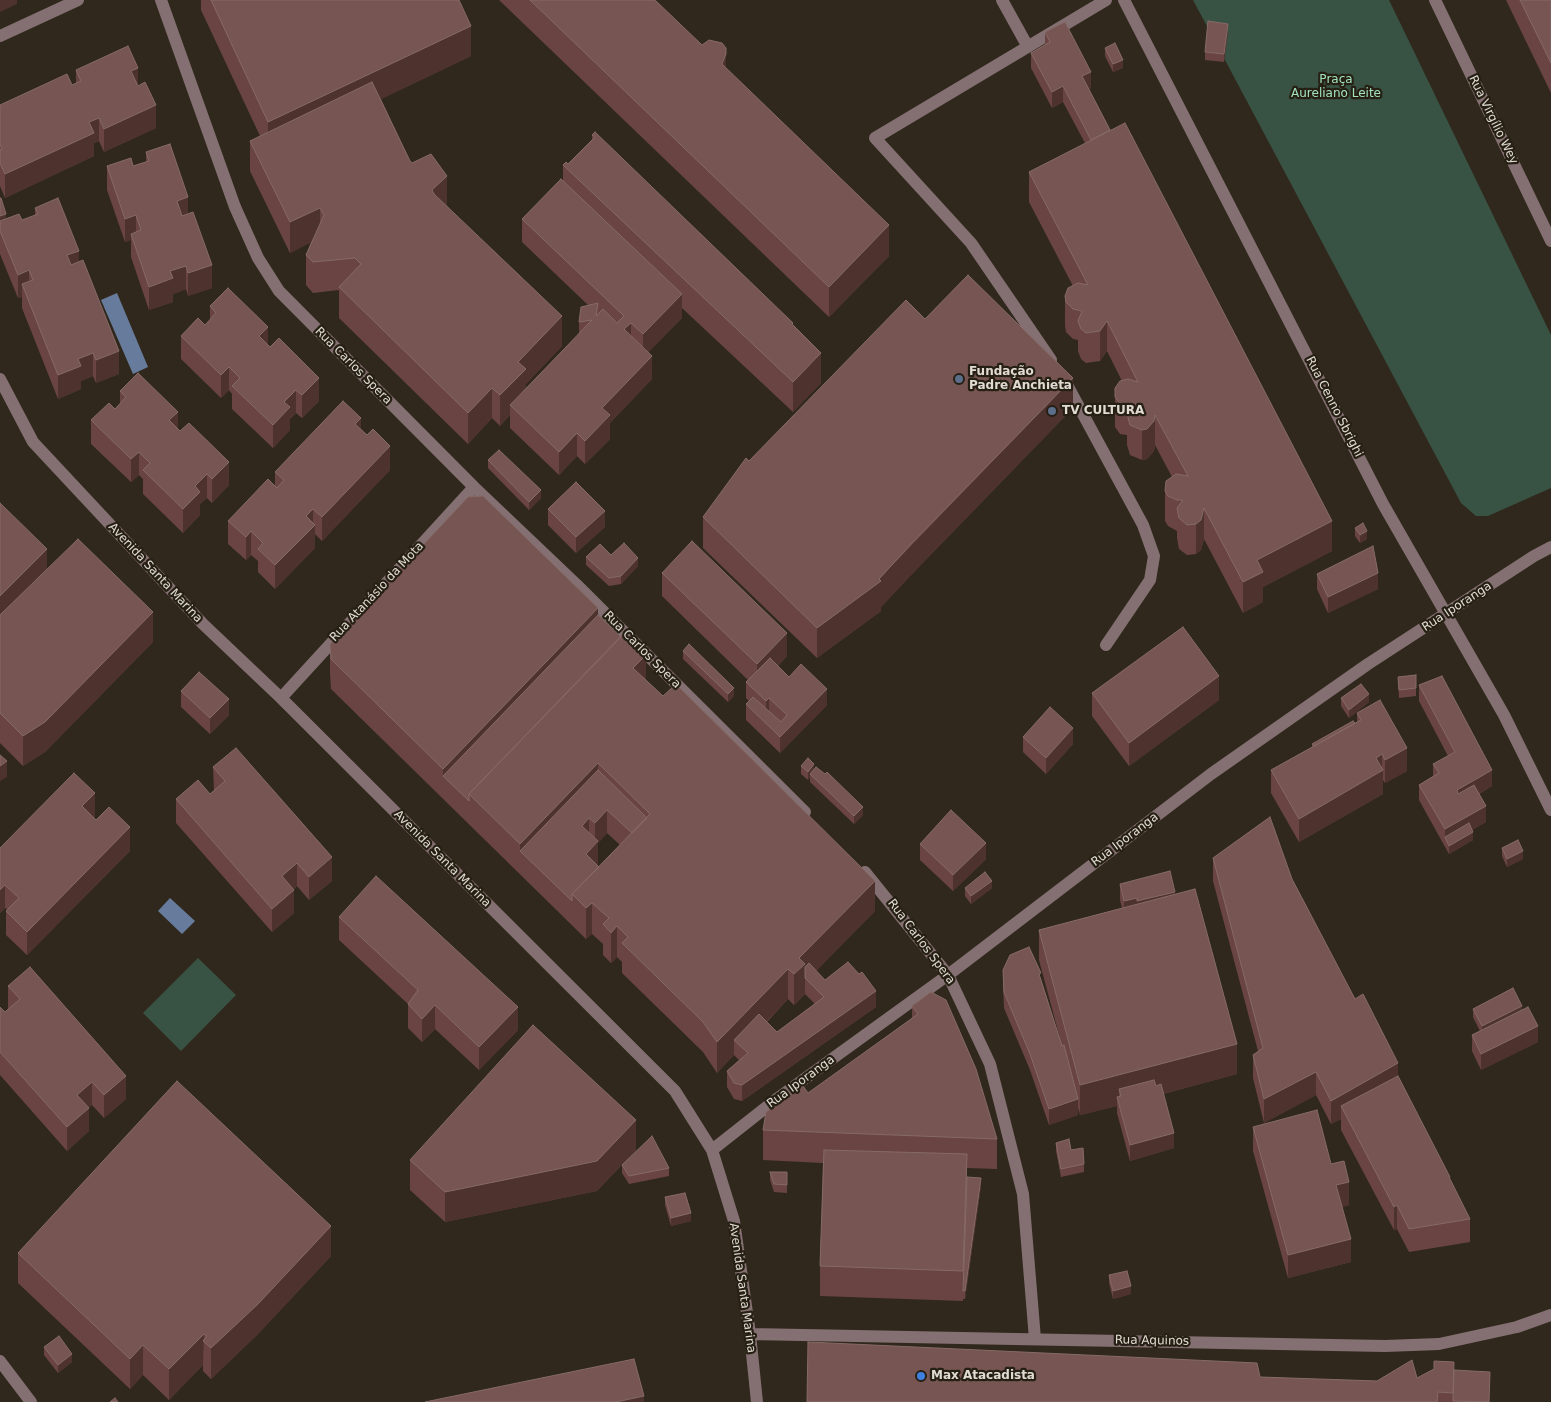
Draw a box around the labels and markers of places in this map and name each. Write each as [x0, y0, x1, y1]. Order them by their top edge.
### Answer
place label: Fundação Padre Anchieta [969, 365, 1072, 393]
marker: Fundação Padre Anchieta [953, 373, 965, 385]
place label: TV CULTURA [1062, 404, 1144, 418]
marker: TV CULTURA [1046, 405, 1058, 417]
place label: Max Atacadista [931, 1369, 1035, 1383]
marker: Max Atacadista [915, 1370, 927, 1382]

